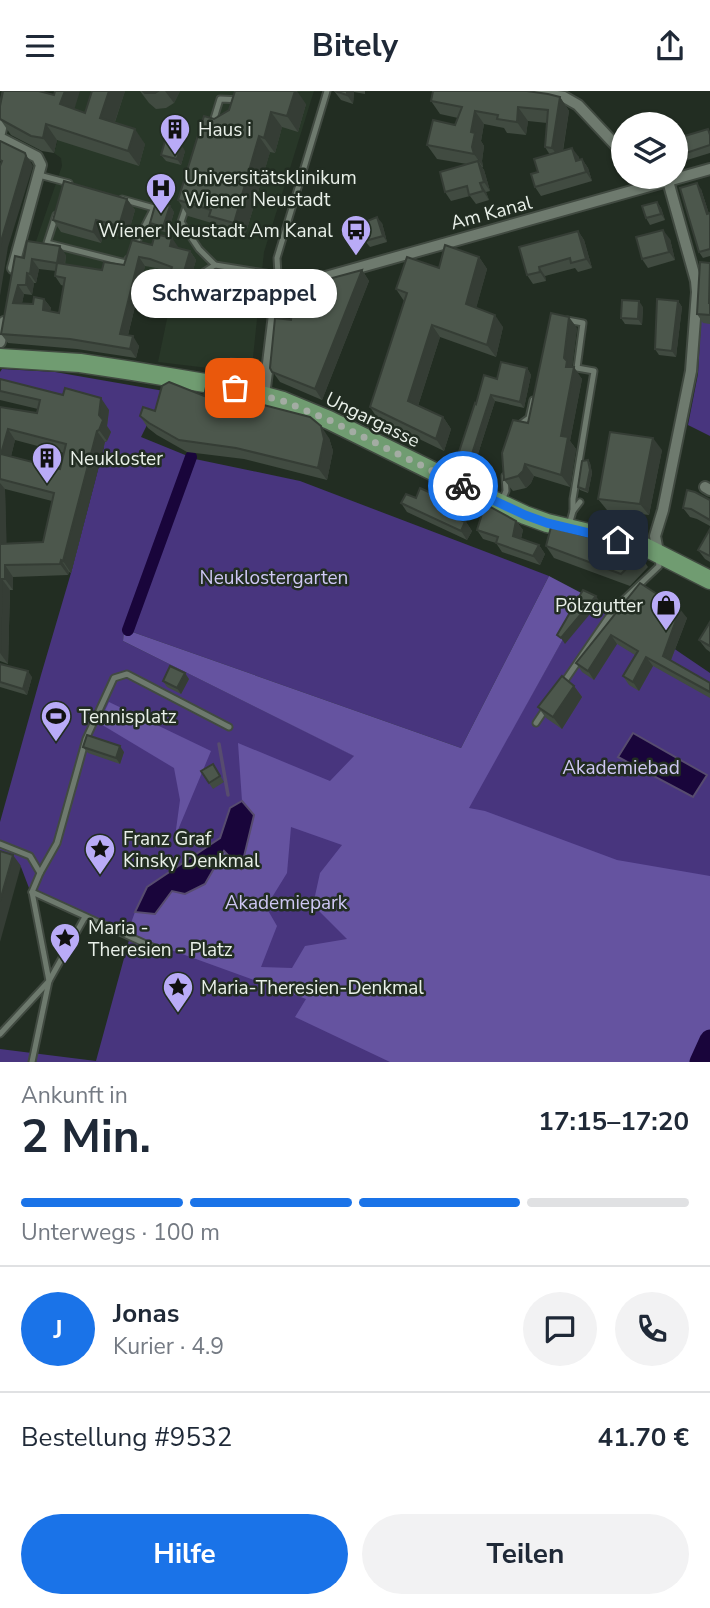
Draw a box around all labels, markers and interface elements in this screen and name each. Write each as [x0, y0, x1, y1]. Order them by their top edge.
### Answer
text: Bitely [312, 24, 398, 67]
icon: menu [21, 27, 59, 65]
icon: share [651, 27, 689, 65]
building icon: Haus i [158, 112, 192, 156]
map controls [611, 112, 688, 189]
button: layers [611, 112, 688, 189]
place label: Haus i [198, 117, 252, 143]
place label: Universitätsklinikum Wiener Neustadt [184, 165, 357, 213]
hospital icon: Universitätsklinikum Wiener Neustadt [144, 171, 178, 215]
street label: Am Kanal [448, 190, 535, 236]
bus stop icon: Wiener Neustadt Am Kanal [339, 213, 373, 257]
place label: Wiener Neustadt Am Kanal [98, 218, 333, 244]
callout: Schwarzpappel [132, 269, 338, 318]
text: Schwarzpappel [152, 278, 316, 309]
pin [205, 358, 265, 418]
icon: bag [216, 369, 254, 407]
street label: Ungargasse [321, 386, 424, 454]
building icon: Neukloster [30, 441, 64, 485]
place label: Neukloster [70, 446, 163, 472]
courier [428, 451, 498, 521]
icon: bike [444, 467, 482, 505]
pin [588, 510, 648, 570]
icon: home [599, 521, 637, 559]
park label: Neuklostergarten [200, 565, 348, 591]
shop icon: Pölzgutter [649, 588, 683, 632]
place label: Pölzgutter [555, 593, 643, 619]
sports icon: Tennisplatz [39, 699, 73, 743]
place label: Tennisplatz [79, 704, 177, 730]
park label: Akademiebad [562, 755, 680, 781]
place label: Franz Graf Kinsky Denkmal [123, 826, 260, 874]
place icon: Franz Graf Kinsky Denkmal [83, 832, 117, 876]
park label: Akademiepark [225, 890, 348, 916]
place label: Maria - Theresien - Platz [88, 915, 233, 963]
place icon: Maria - Theresien - Platz [48, 921, 82, 965]
place icon: Maria-Theresien-Denkmal [161, 970, 195, 1014]
place label: Maria-Theresien-Denkmal [201, 975, 424, 1001]
text: Ankunft in [21, 1080, 128, 1111]
text: 17:15–17:20 [538, 1104, 689, 1139]
text: 2 Min. [21, 1105, 151, 1168]
text: Unterwegs · 100 m [21, 1217, 220, 1248]
button: chat [523, 1292, 597, 1366]
button: phone [615, 1292, 689, 1366]
text: Jonas [113, 1296, 179, 1331]
text: J [53, 1312, 63, 1347]
text: Kurier · 4.9 [113, 1331, 224, 1362]
text: Bestellung #9532 [21, 1420, 232, 1455]
text: 41.70 € [598, 1420, 689, 1455]
button: Hilfe [21, 1514, 348, 1594]
button: Teilen [362, 1514, 689, 1594]

